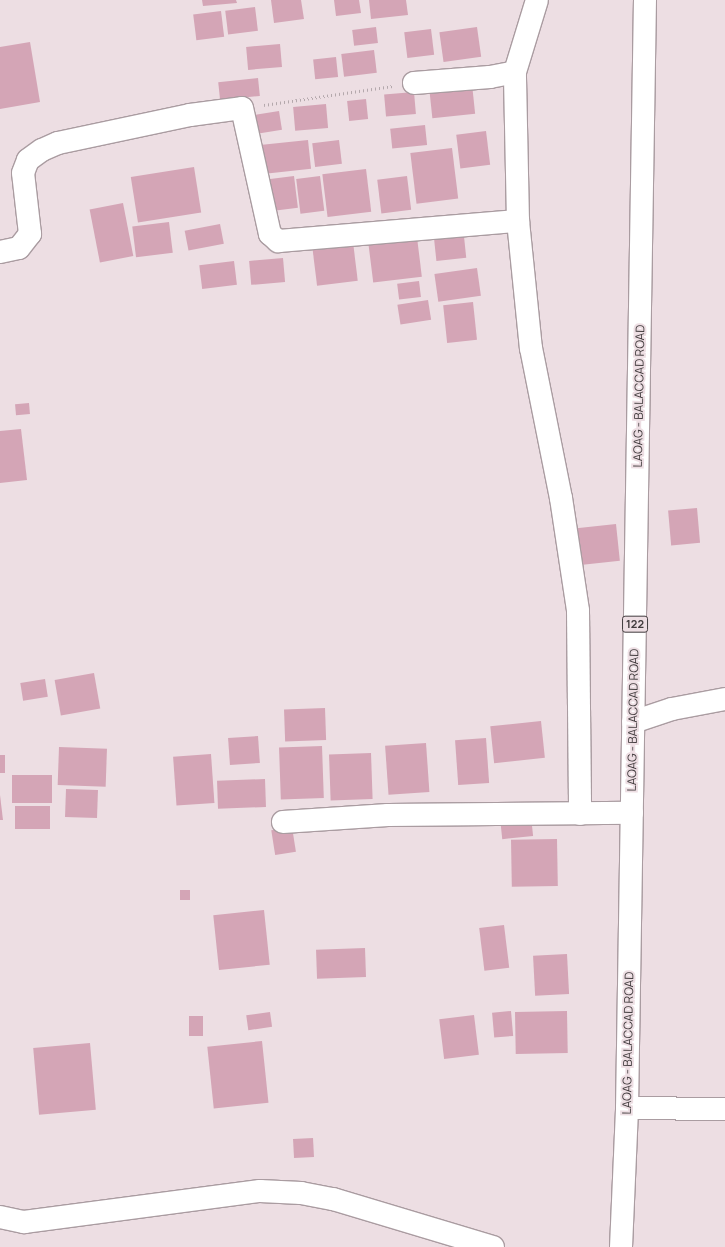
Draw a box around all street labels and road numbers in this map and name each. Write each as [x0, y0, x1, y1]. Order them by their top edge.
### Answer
street label: LAOAG - BALACCAD ROAD [631, 325, 647, 467]
road number: 122 [622, 615, 648, 633]
street label: LAOAG - BALACCAD ROAD [625, 649, 641, 791]
street label: LAOAG - BALACCAD ROAD [620, 972, 636, 1114]

